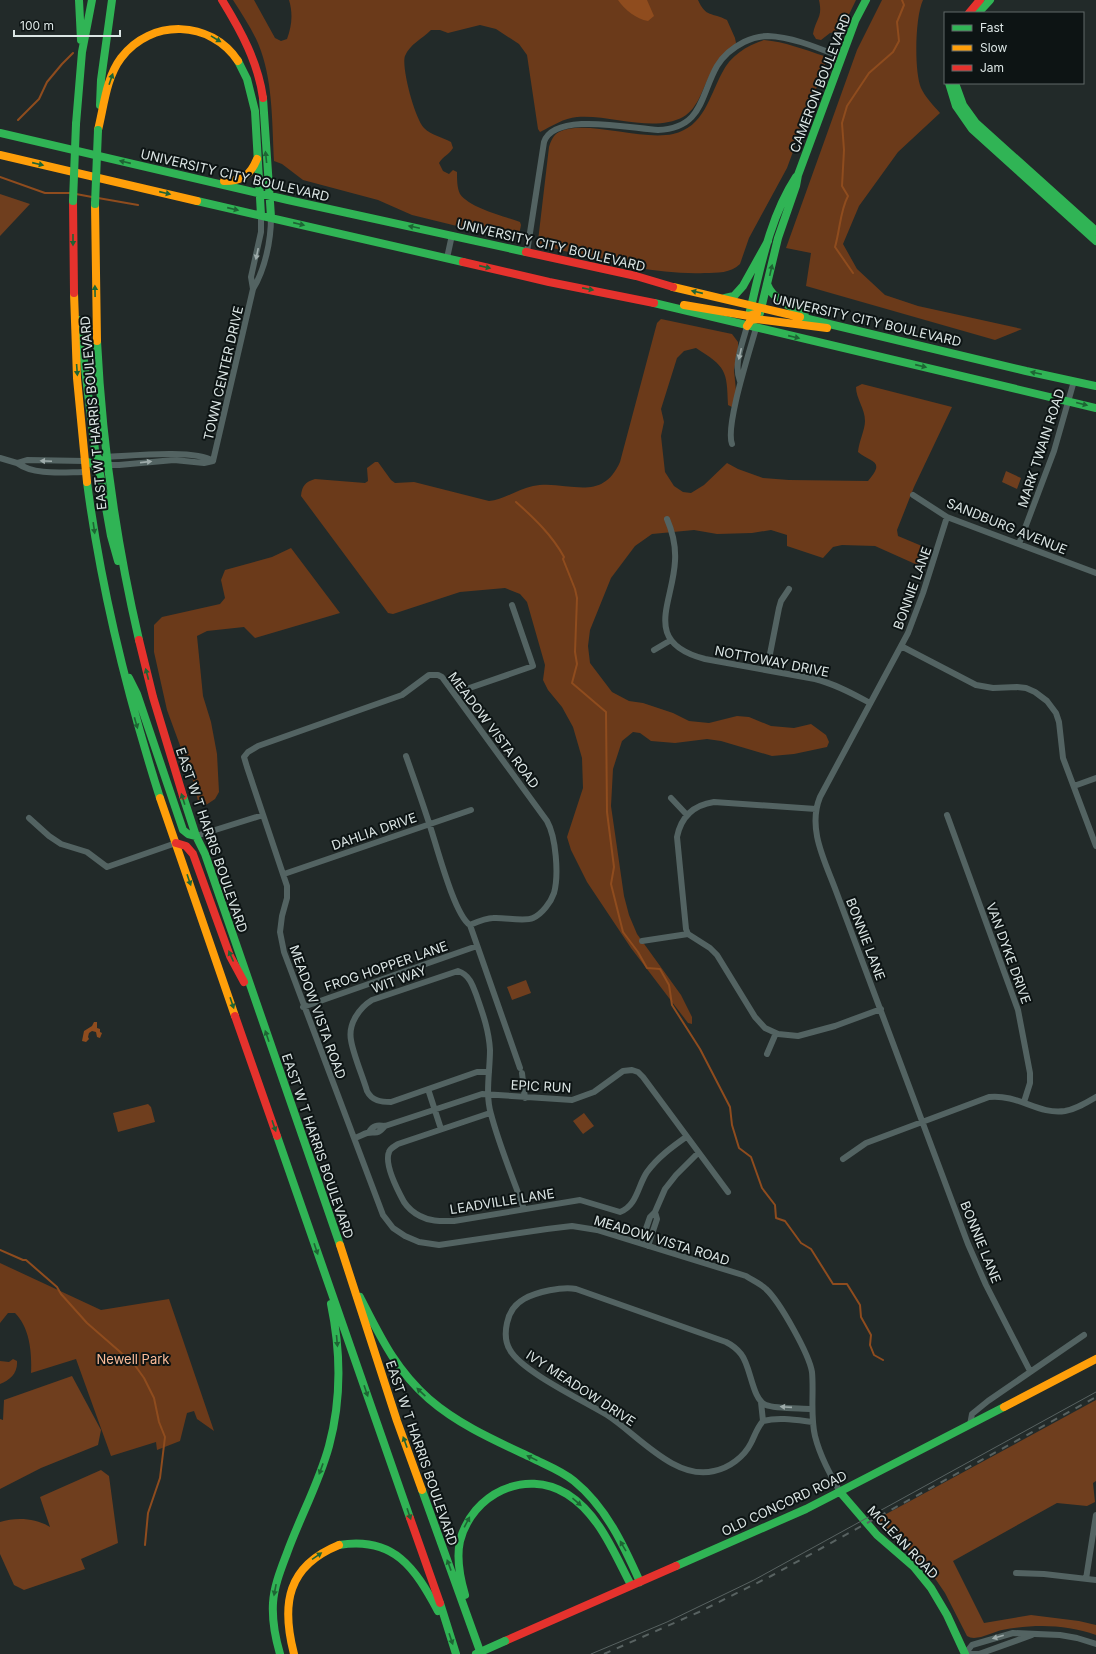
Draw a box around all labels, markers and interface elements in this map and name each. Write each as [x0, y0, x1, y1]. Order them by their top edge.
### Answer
street label: CAMERON BOULEVARD [786, 11, 854, 155]
scale bar [14, 12, 120, 38]
legend [944, 12, 1084, 84]
text: 100 m [20, 18, 54, 33]
text: Fast [980, 20, 1004, 35]
one-way arrow [210, 36, 222, 43]
text: Slow [980, 40, 1008, 55]
text: Jam [980, 60, 1004, 75]
one-way arrow [109, 72, 115, 84]
street label: UNIVERSITY CITY BOULEVARD [139, 145, 331, 205]
one-way arrow [263, 150, 270, 163]
one-way arrow [118, 158, 131, 164]
one-way arrow [32, 161, 44, 167]
one-way arrow [159, 190, 171, 196]
one-way arrow [227, 206, 240, 212]
street label: UNIVERSITY CITY BOULEVARD [455, 215, 647, 275]
one-way arrow [293, 221, 306, 227]
one-way arrow [408, 223, 420, 229]
one-way arrow [70, 234, 76, 247]
one-way arrow [253, 248, 259, 260]
one-way arrow [768, 263, 774, 276]
one-way arrow [479, 264, 491, 270]
one-way arrow [92, 284, 98, 297]
one-way arrow [581, 286, 594, 292]
one-way arrow [691, 289, 703, 295]
street label: UNIVERSITY CITY BOULEVARD [771, 290, 963, 350]
street label: TOWN CENTER DRIVE [200, 304, 246, 442]
street label: EAST W T HARRIS BOULEVARD [77, 315, 109, 511]
one-way arrow [788, 335, 800, 341]
one-way arrow [737, 347, 743, 360]
one-way arrow [73, 364, 80, 376]
one-way arrow [914, 364, 927, 370]
one-way arrow [1030, 370, 1042, 376]
street label: MARK TWAIN ROAD [1014, 387, 1068, 509]
one-way arrow [1076, 402, 1088, 408]
one-way arrow [39, 458, 52, 464]
one-way arrow [140, 459, 152, 465]
street label: SANDBURG AVENUE [944, 495, 1070, 557]
one-way arrow [91, 521, 97, 534]
street label: BONNIE LANE [890, 544, 934, 632]
street label: NOTTOWAY DRIVE [713, 642, 831, 680]
one-way arrow [144, 668, 150, 680]
street label: MEADOW VISTA ROAD [445, 669, 543, 791]
one-way arrow [133, 717, 139, 729]
street label: EAST W T HARRIS BOULEVARD [173, 745, 251, 935]
one-way arrow [180, 793, 186, 805]
street label: DAHLIA DRIVE [329, 809, 419, 853]
one-way arrow [186, 875, 192, 887]
street label: BONNIE LANE [843, 896, 889, 982]
street label: VAN DYKE DRIVE [983, 900, 1035, 1006]
street label: FROG HOPPER LANE [322, 937, 450, 995]
street label: MEADOW VISTA ROAD [286, 943, 350, 1081]
one-way arrow [227, 950, 233, 962]
street label: WIT WAY [369, 962, 429, 996]
one-way arrow [229, 997, 235, 1009]
one-way arrow [264, 1030, 270, 1042]
street label: EAST W T HARRIS BOULEVARD [279, 1051, 357, 1241]
street label: EPIC RUN [510, 1076, 572, 1096]
one-way arrow [271, 1120, 277, 1132]
street label: LEADVILLE LANE [449, 1185, 555, 1217]
street label: BONNIE LANE [957, 1199, 1005, 1285]
street label: MEADOW VISTA ROAD [592, 1212, 732, 1268]
one-way arrow [314, 1243, 320, 1255]
one-way arrow [334, 1335, 341, 1347]
street label: IVY MEADOW DRIVE [523, 1347, 639, 1429]
park label: Newell Park [97, 1351, 169, 1367]
street label: EAST W T HARRIS BOULEVARD [383, 1358, 461, 1548]
one-way arrow [363, 1386, 369, 1398]
one-way arrow [416, 1387, 426, 1396]
one-way arrow [779, 1404, 792, 1410]
one-way arrow [402, 1436, 408, 1448]
one-way arrow [526, 1455, 538, 1461]
one-way arrow [317, 1463, 323, 1475]
street label: OLD CONCORD ROAD [719, 1467, 849, 1539]
one-way arrow [572, 1498, 583, 1507]
street label: MCLEAN ROAD [864, 1502, 942, 1582]
one-way arrow [406, 1508, 412, 1520]
one-way arrow [464, 1516, 471, 1528]
one-way arrow [620, 1541, 627, 1552]
one-way arrow [312, 1552, 323, 1560]
one-way arrow [445, 1558, 451, 1570]
one-way arrow [272, 1584, 278, 1596]
one-way arrow [448, 1634, 454, 1646]
one-way arrow [992, 1634, 1004, 1640]

